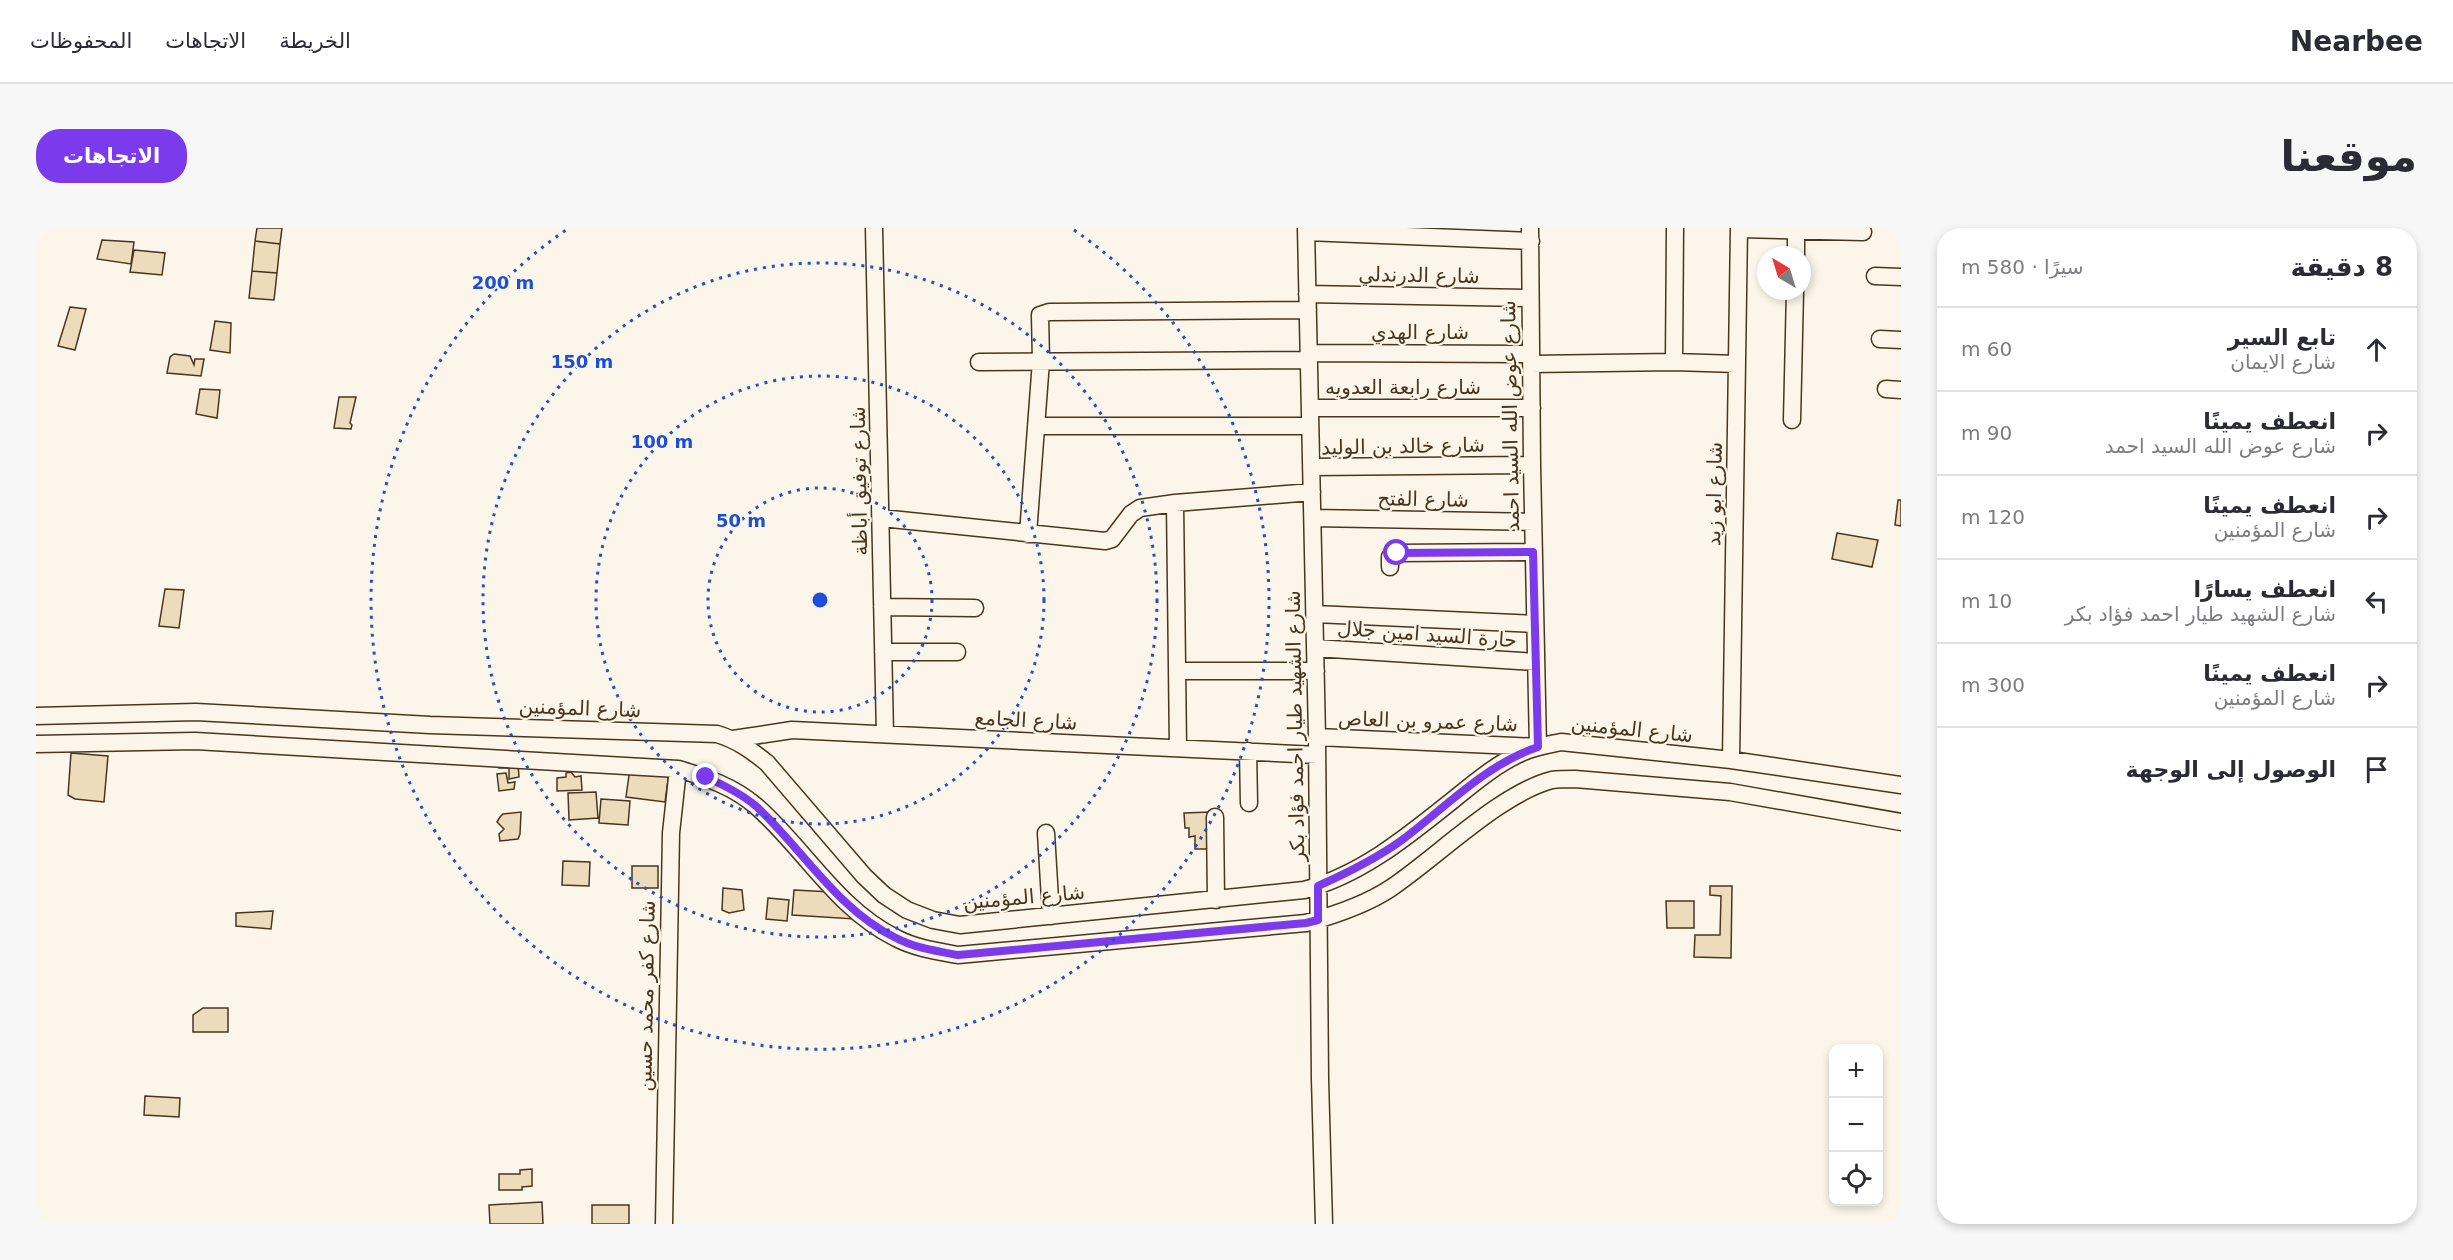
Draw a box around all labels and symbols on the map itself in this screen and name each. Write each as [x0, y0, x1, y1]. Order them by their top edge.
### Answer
north arrow [1757, 246, 1811, 300]
street label: شارع الدرندلي [1358, 262, 1480, 289]
text: 200 m [472, 272, 534, 293]
street label: شارع عوض الله السيد احمد [1496, 300, 1524, 532]
street label: شارع الهدي [1371, 320, 1469, 345]
text: 150 m [551, 351, 613, 372]
street label: شارع رابعة العدويه [1325, 375, 1481, 399]
street label: شارع توفيق أباظة [845, 406, 872, 556]
text: 100 m [631, 431, 693, 452]
street label: شارع خالد بن الوليد [1321, 433, 1485, 459]
street label: شارع ابو زيد [1701, 442, 1727, 546]
street label: شارع الفتح [1377, 486, 1469, 512]
text: 50 m [716, 510, 766, 531]
route start [1383, 539, 1409, 565]
centre of rings [810, 590, 830, 610]
street label: شارع الشهيد طيار احمد فؤاد بكر [1281, 590, 1309, 863]
street label: حارة السيد امين جلال [1336, 616, 1518, 652]
street label: شارع المؤمنين [518, 694, 642, 722]
street label: شارع الجامع [974, 705, 1078, 735]
street label: شارع عمرو بن العاص [1338, 706, 1518, 736]
street label: شارع المؤمنين [1570, 711, 1694, 747]
route end [692, 763, 718, 789]
street label: شارع المؤمنين [962, 880, 1086, 914]
street label: شارع كفر محمد حسين [632, 900, 660, 1092]

